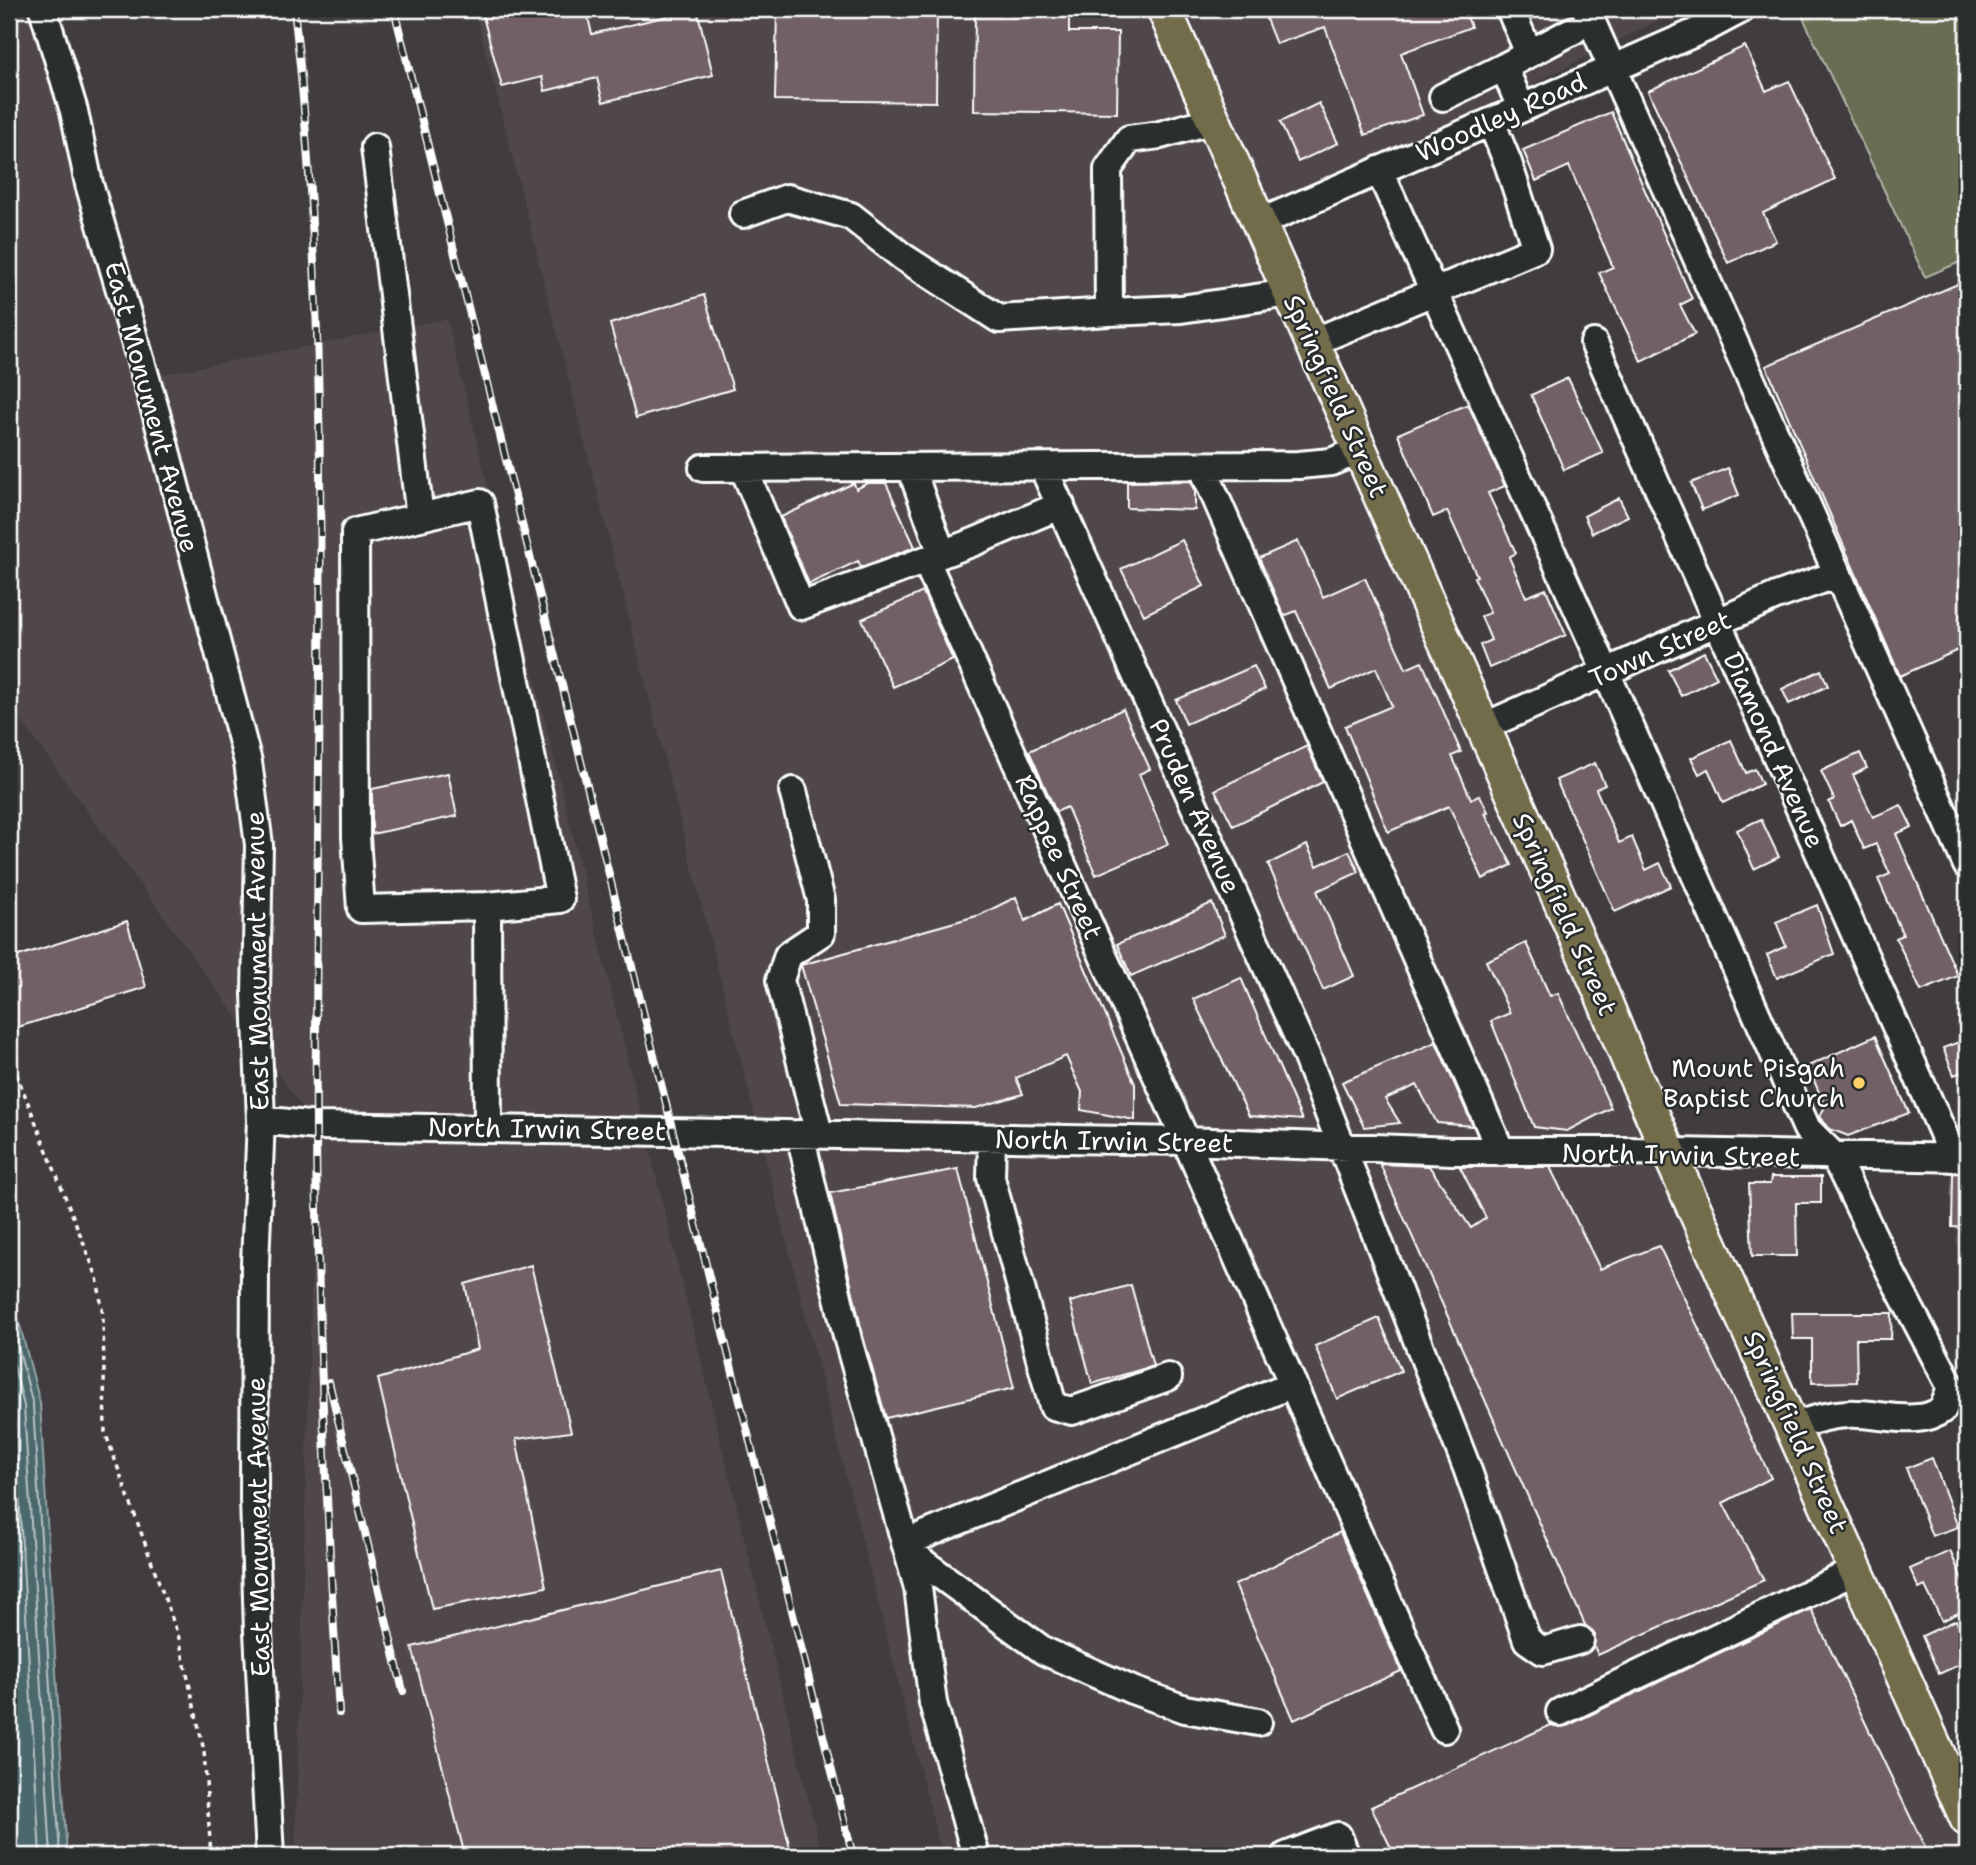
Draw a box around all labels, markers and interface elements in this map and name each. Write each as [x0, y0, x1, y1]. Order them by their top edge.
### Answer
street label: Woodley Road [1410, 63, 1591, 170]
street label: East Monument Avenue [97, 257, 208, 556]
street label: Springfield Street [1276, 289, 1397, 503]
street label: Town Street [1583, 602, 1736, 695]
street label: Diamond Avenue [1716, 646, 1833, 853]
street label: Pruden Avenue [1141, 713, 1250, 899]
street label: Rappee Street [1007, 769, 1112, 945]
street label: Springfield Street [1505, 807, 1626, 1021]
street label: East Monument Avenue [236, 811, 277, 1111]
place label: Mount Pisgah Baptist Church [1663, 1050, 1845, 1115]
marker: Mount Pisgah Baptist Church [1851, 1075, 1867, 1091]
street label: North Irwin Street [427, 1109, 667, 1148]
street label: North Irwin Street [994, 1121, 1234, 1160]
street label: North Irwin Street [1561, 1135, 1801, 1174]
street label: Springfield Street [1736, 1325, 1857, 1539]
street label: East Monument Avenue [237, 1377, 278, 1677]

